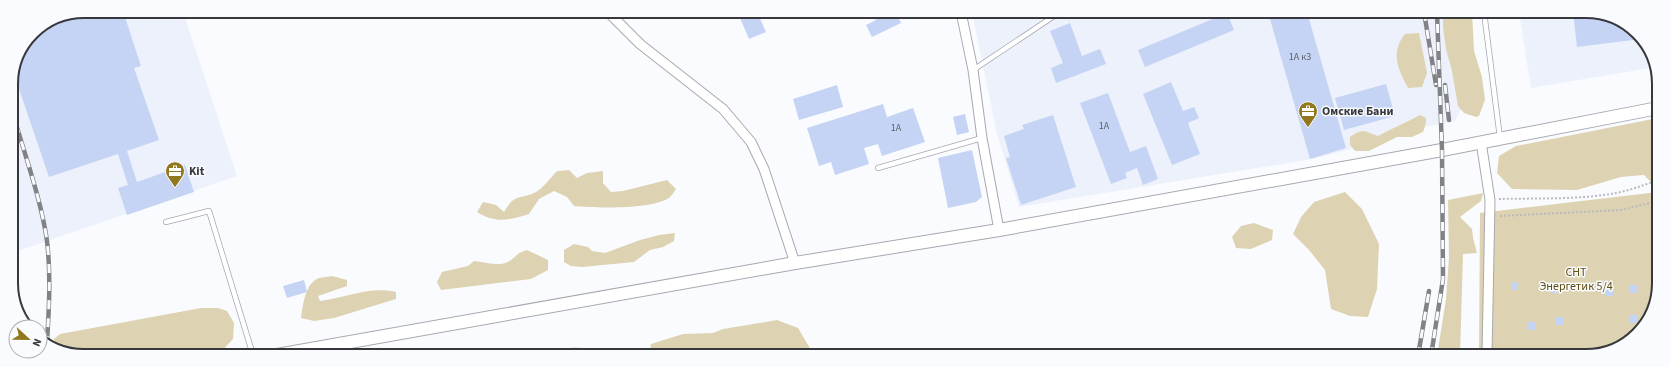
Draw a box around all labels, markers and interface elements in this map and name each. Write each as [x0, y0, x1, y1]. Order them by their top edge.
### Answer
house number: 1А к3 [1289, 50, 1311, 64]
office icon: Омские Бани [1297, 100, 1319, 128]
place label: Омские Бани [1322, 103, 1393, 120]
house number: 1А [1099, 119, 1110, 133]
house number: 1А [891, 121, 902, 135]
office icon: Kit [164, 160, 186, 188]
place label: Kit [189, 163, 205, 180]
park label: СНТ Энергетик 5/4 [1539, 264, 1613, 295]
north arrow [8, 319, 48, 359]
text: N [28, 336, 45, 349]

